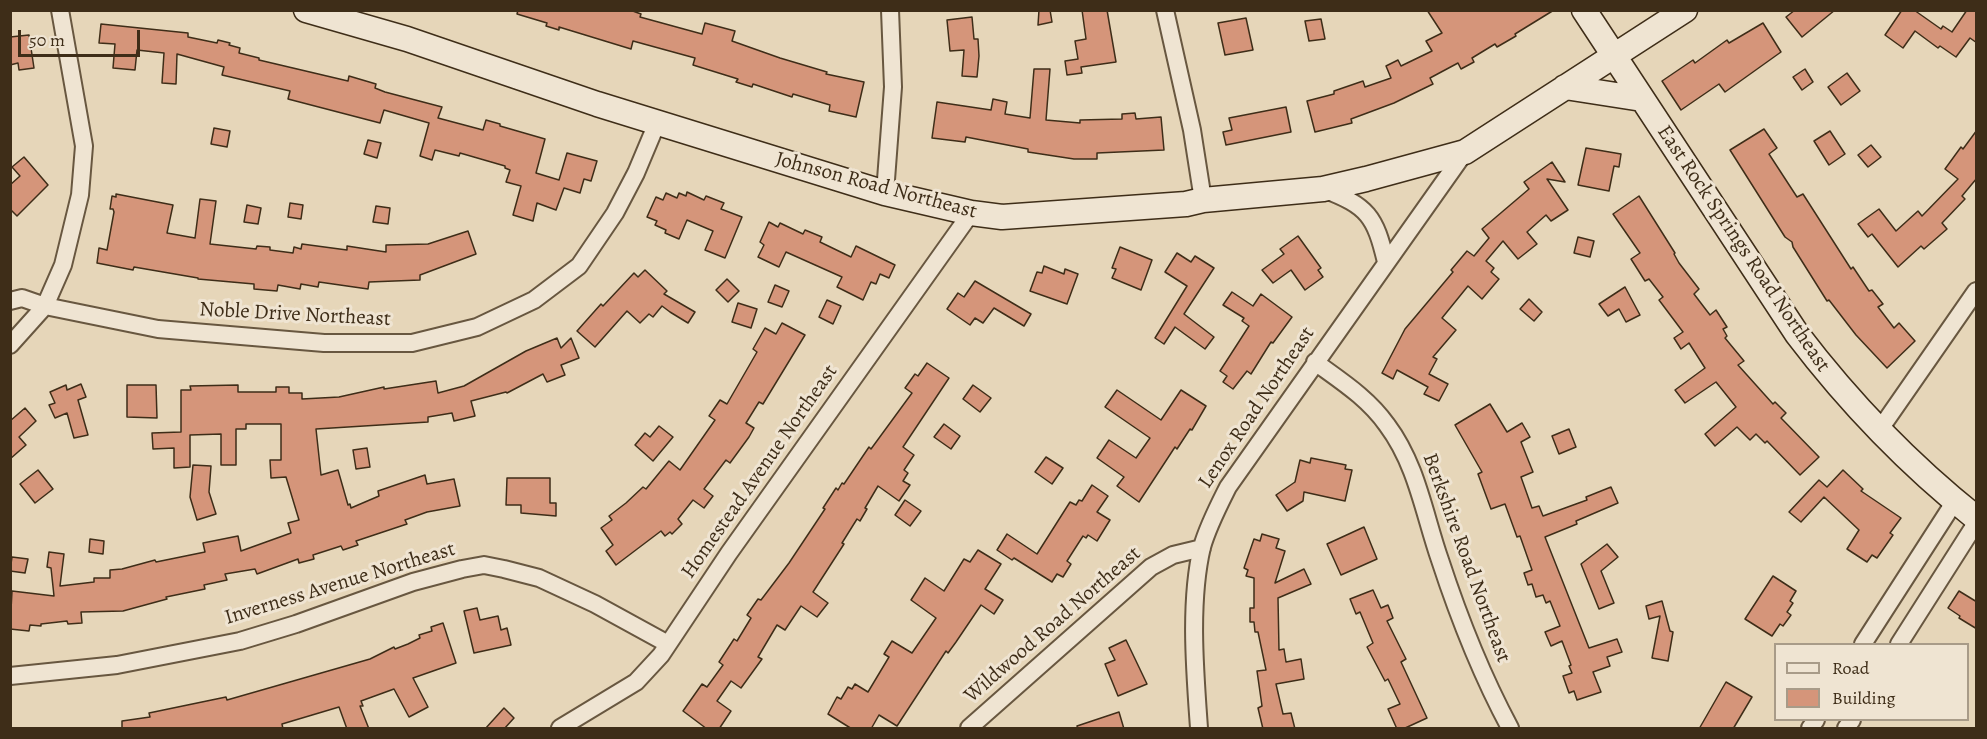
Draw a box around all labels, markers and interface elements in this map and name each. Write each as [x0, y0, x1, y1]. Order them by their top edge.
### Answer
scale bar [21, 18, 142, 56]
text: 50 m [29, 28, 65, 52]
street label: East Rock Springs Road Northeast [1651, 121, 1835, 377]
street label: Johnson Road Northeast [773, 147, 979, 225]
street label: Noble Drive Northeast [199, 297, 391, 333]
street label: Lenox Road Northeast [1194, 322, 1320, 494]
street label: Homestead Avenue Northeast [676, 360, 844, 584]
street label: Berkshire Road Northeast [1416, 450, 1516, 666]
street label: Inverness Avenue Northeast [222, 537, 458, 631]
street label: Wildwood Road Northeast [960, 541, 1146, 709]
legend [1774, 643, 1969, 721]
text: Road [1832, 656, 1869, 680]
text: Building [1832, 686, 1896, 710]

